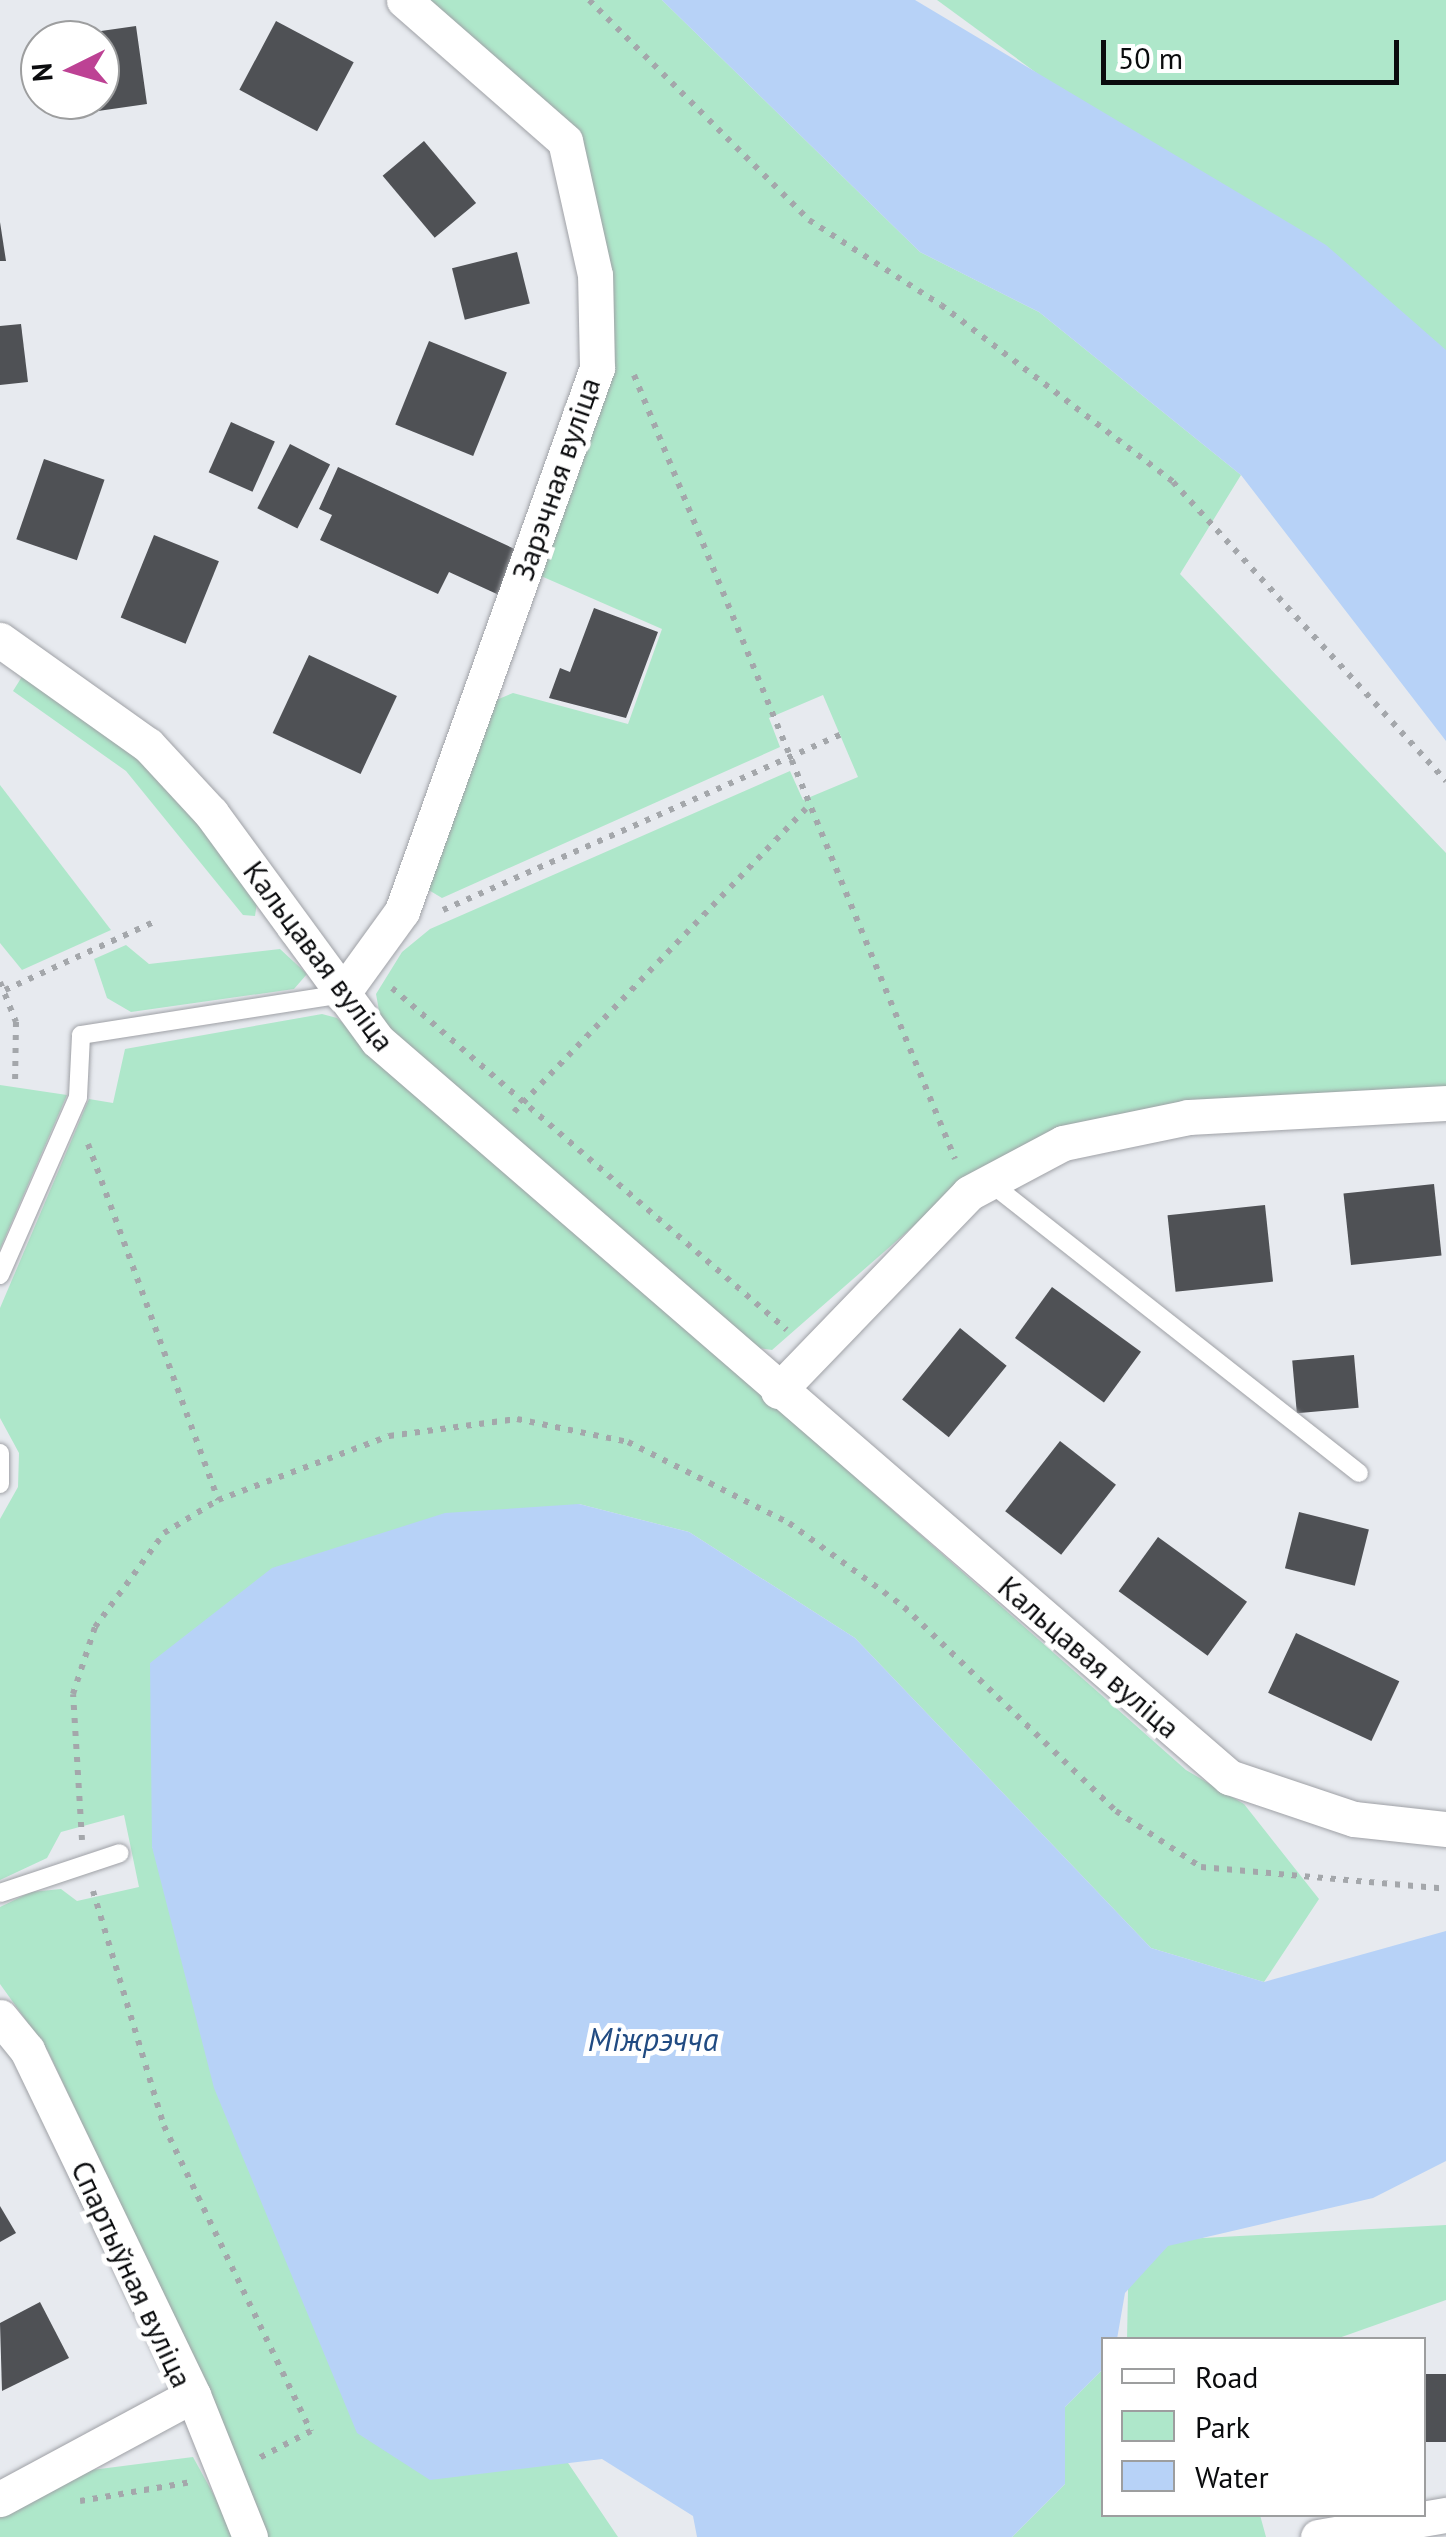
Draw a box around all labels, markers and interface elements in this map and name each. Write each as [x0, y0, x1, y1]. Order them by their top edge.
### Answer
north arrow [20, 20, 120, 120]
scale bar [1106, 20, 1404, 82]
text: 50 m [1118, 38, 1183, 77]
text: N [22, 62, 61, 83]
street label: Зарэчная вуліца [504, 373, 608, 585]
street label: Кальцавая вуліца [236, 854, 402, 1058]
street label: Кальцавая вуліца [991, 1568, 1187, 1746]
water label: Міжрэчча [588, 2020, 718, 2058]
street label: Спартыўная вуліца [64, 2155, 200, 2393]
legend [1101, 2337, 1426, 2517]
text: Road [1195, 2357, 1259, 2396]
text: Park [1195, 2407, 1250, 2446]
text: Water [1195, 2457, 1269, 2496]

